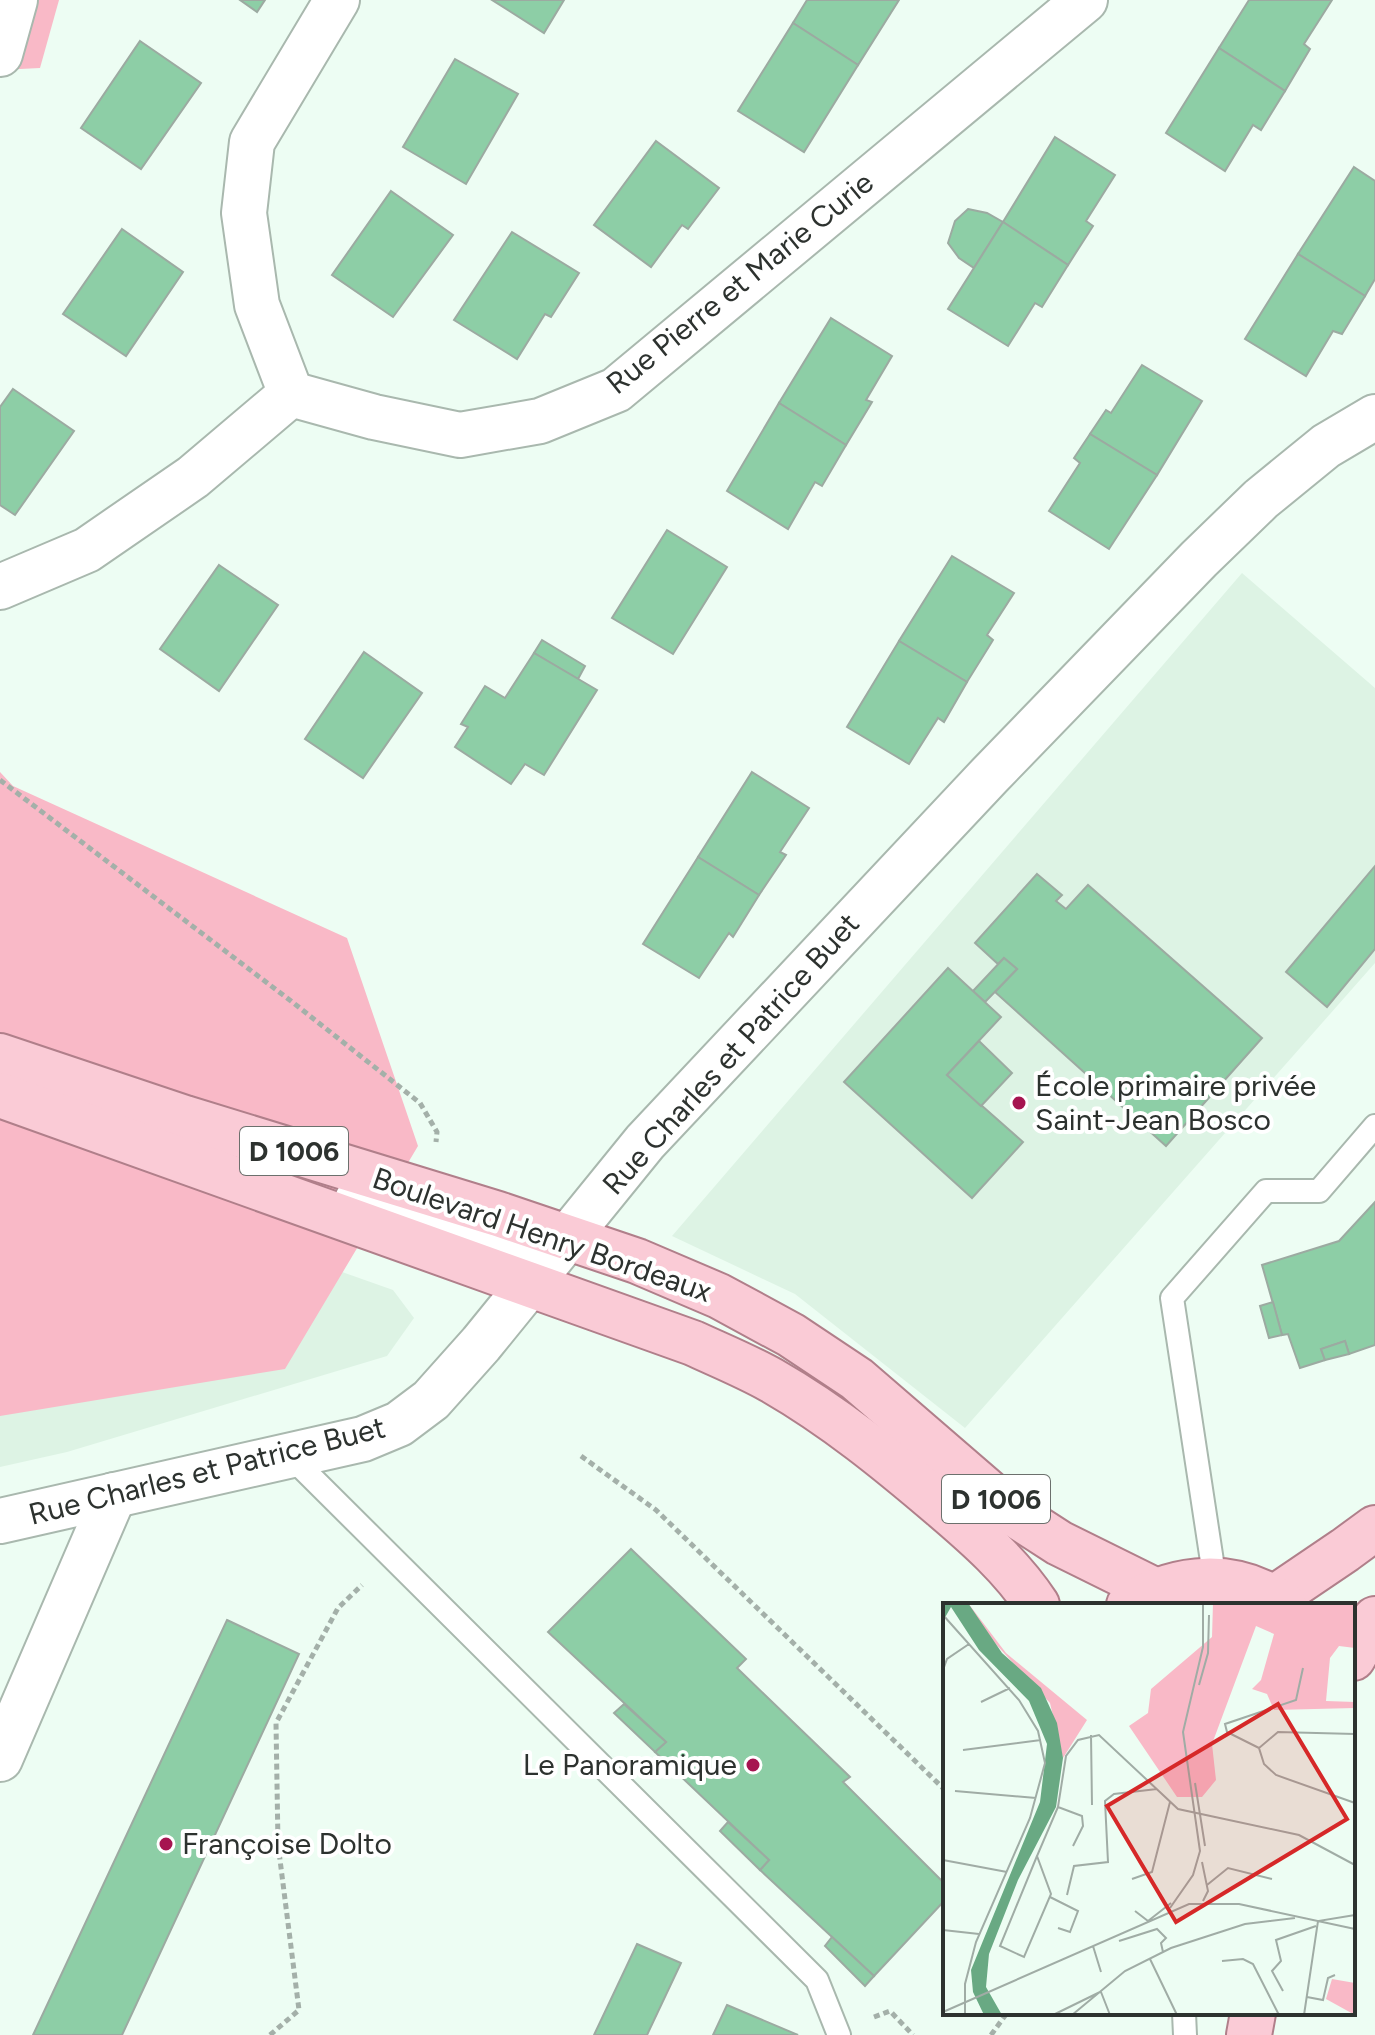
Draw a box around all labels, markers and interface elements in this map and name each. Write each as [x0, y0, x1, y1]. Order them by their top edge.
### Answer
street label: Rue Pierre et Marie Curie [599, 164, 881, 402]
street label: Rue Charles et Patrice Buet [594, 905, 867, 1202]
place label: École primaire privée Saint-Jean Bosco [1035, 1067, 1316, 1138]
marker: École primaire privée Saint-Jean Bosco [1010, 1094, 1028, 1112]
road number: D 1006 [240, 1127, 348, 1175]
street label: Boulevard Henry Bordeaux [368, 1159, 716, 1310]
street label: Rue Charles et Patrice Buet [25, 1408, 389, 1533]
road number: D 1006 [942, 1475, 1050, 1523]
inset map [943, 1603, 1355, 2015]
place label: Le Panoramique [523, 1746, 737, 1783]
marker: Le Panoramique [744, 1756, 762, 1774]
place label: Françoise Dolto [182, 1825, 392, 1862]
marker: Françoise Dolto [157, 1835, 175, 1853]

